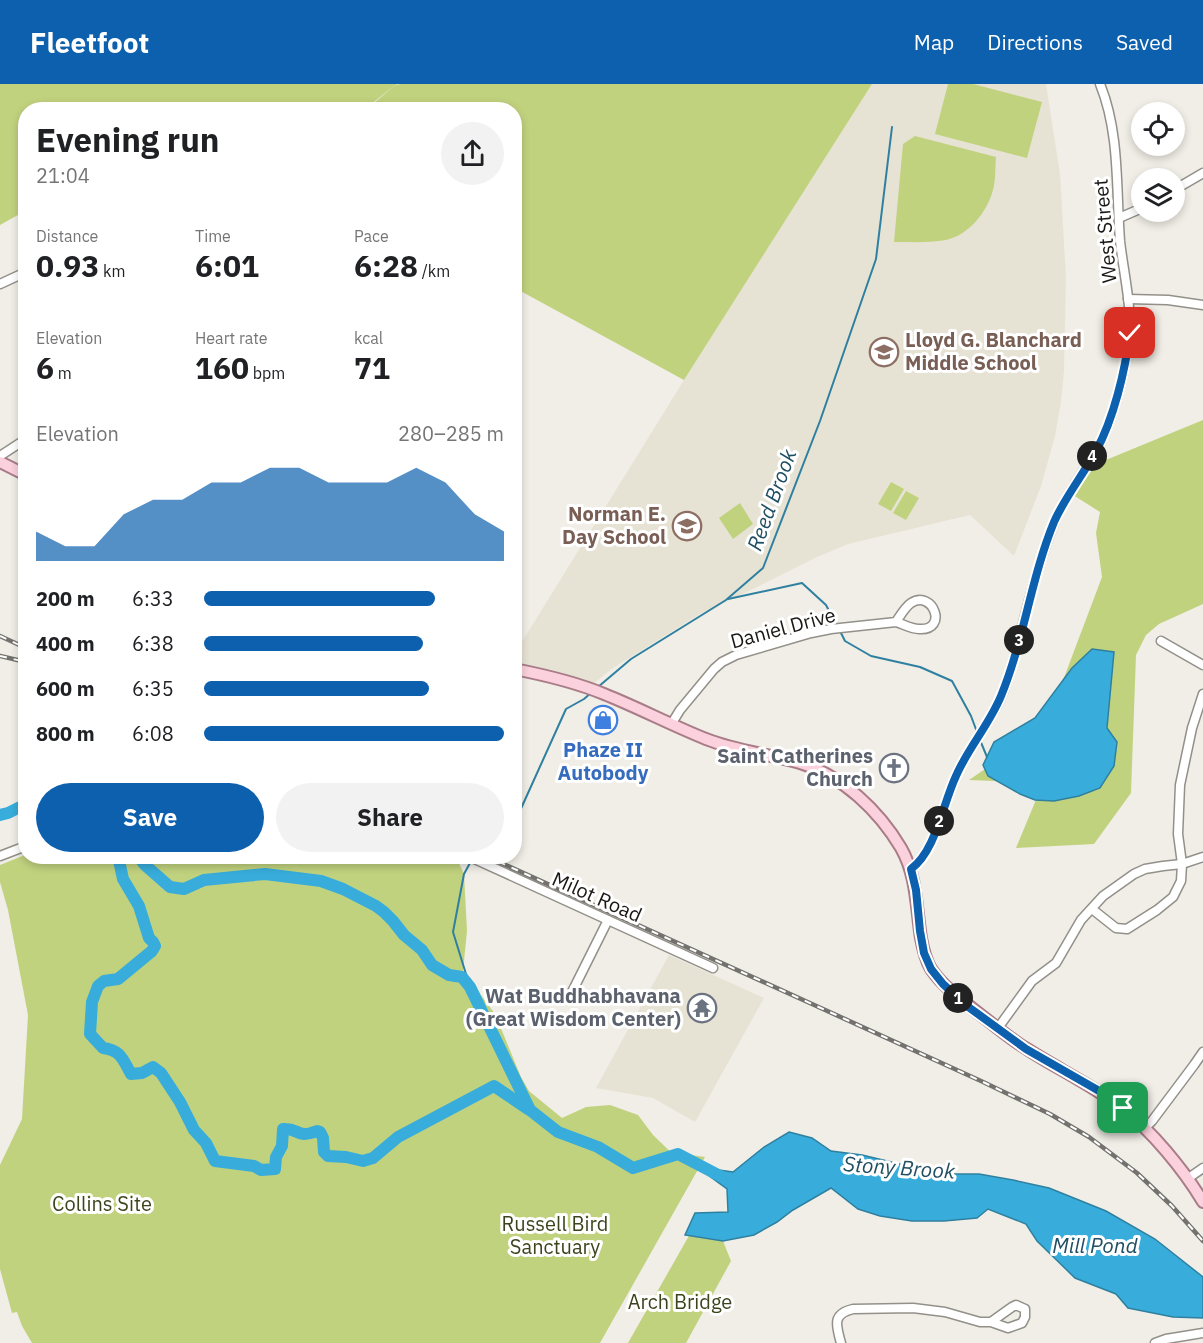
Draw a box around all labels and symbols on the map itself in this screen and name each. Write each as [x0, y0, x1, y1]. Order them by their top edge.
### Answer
street label: West Street [1086, 178, 1123, 284]
pin [1104, 307, 1155, 358]
place label: Lloyd G. Blanchard Middle School [905, 326, 1082, 376]
school or university icon: Lloyd G. Blanchard Middle School [868, 336, 900, 368]
pin: 4 [1077, 441, 1107, 471]
water label: Reed Brook [740, 444, 803, 554]
place label: Norman E. Day School [562, 500, 666, 550]
school or university icon: Norman E. Day School [671, 510, 703, 542]
street label: Daniel Drive [727, 600, 839, 655]
pin: 3 [1004, 625, 1034, 655]
shop icon: Phaze II Autobody [587, 704, 619, 736]
place label: Phaze II Autobody [558, 736, 649, 786]
place label: Saint Catherines Church [717, 742, 873, 792]
church icon: Saint Catherines Church [878, 752, 910, 784]
pin: 2 [924, 806, 954, 836]
street label: Milot Road [548, 865, 646, 928]
place label: Wat Buddhabhavana (Great Wisdom Center) [466, 982, 681, 1032]
pin: 1 [943, 983, 973, 1013]
temple icon: Wat Buddhabhavana (Great Wisdom Center) [686, 992, 718, 1024]
pin [1097, 1082, 1148, 1133]
water label: Stony Brook [842, 1149, 957, 1185]
park label: Collins Site [52, 1190, 152, 1217]
park label: Russell Bird Sanctuary [502, 1210, 608, 1260]
water label: Mill Pond [1052, 1231, 1139, 1259]
park label: Arch Bridge [628, 1288, 732, 1315]

